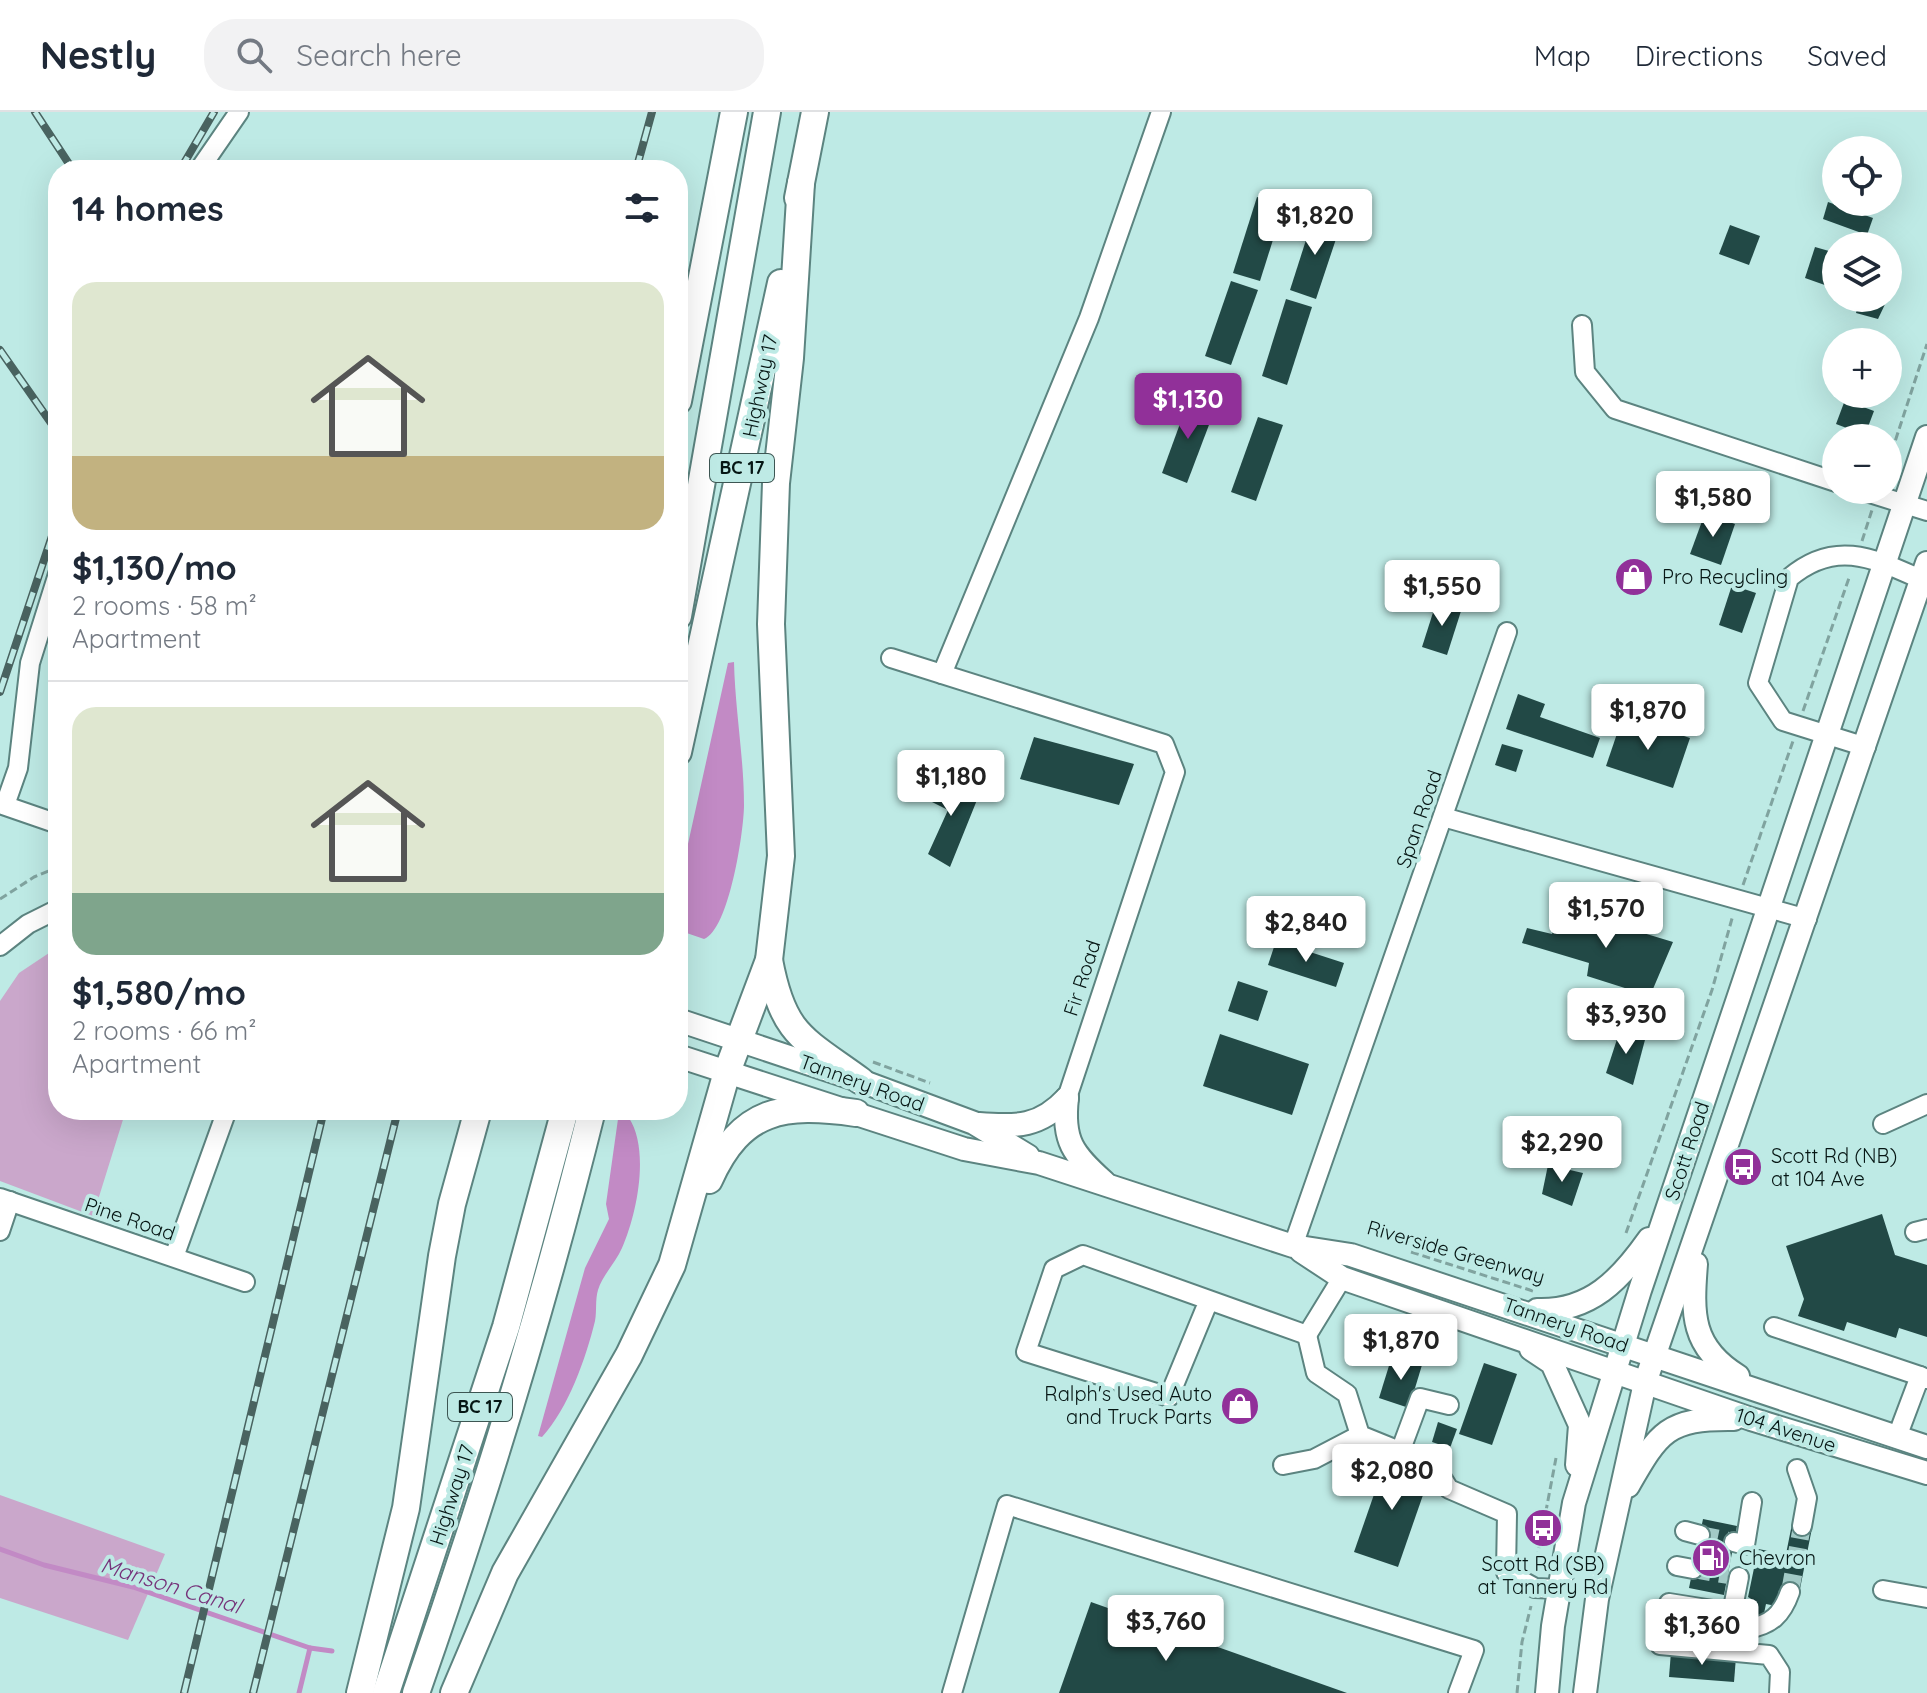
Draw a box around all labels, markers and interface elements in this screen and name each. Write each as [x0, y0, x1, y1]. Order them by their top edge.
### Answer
search box [204, 19, 764, 91]
text: Nestly [40, 31, 156, 79]
icon: search [232, 33, 276, 77]
text: Search here [296, 36, 462, 74]
text: Map [1534, 38, 1591, 73]
text: Directions [1635, 38, 1763, 73]
text: Saved [1807, 38, 1887, 73]
map controls [1822, 136, 1902, 504]
button: locate [1822, 136, 1902, 216]
icon: filters [620, 186, 664, 230]
text: 14 homes [72, 187, 224, 230]
pin: $1,820 [1250, 189, 1380, 257]
text: $1,820 [1276, 198, 1354, 231]
button: layers [1822, 232, 1902, 312]
button: + [1822, 328, 1902, 408]
street label: Highway 17 [736, 332, 783, 439]
icon: home [296, 334, 440, 478]
pin: $1,130 [1123, 373, 1253, 441]
text: $1,130 [1152, 382, 1224, 415]
button: − [1822, 424, 1902, 504]
road number: BC 17 [710, 454, 774, 482]
pin: $1,580 [1648, 471, 1778, 539]
text: $1,580 [1674, 480, 1752, 513]
text: $1,130/mo [72, 546, 237, 589]
shop icon: Pro Recycling [1613, 556, 1655, 598]
pin: $1,550 [1377, 560, 1507, 628]
place label: Pro Recycling [1662, 564, 1788, 589]
text: $1,550 [1403, 569, 1481, 602]
text: 2 rooms · 58 m² [72, 589, 257, 622]
text: Apartment [72, 622, 201, 655]
pin: $1,870 [1583, 684, 1713, 752]
text: $1,870 [1609, 693, 1687, 726]
pin: $1,180 [886, 750, 1016, 818]
icon: home [296, 759, 440, 903]
text: $1,180 [915, 759, 987, 792]
street label: Span Road [1390, 766, 1447, 871]
pin: $1,570 [1541, 882, 1671, 950]
text: $1,570 [1567, 891, 1645, 924]
pin: $2,840 [1241, 896, 1371, 964]
text: $2,840 [1265, 905, 1347, 938]
street label: Fir Road [1058, 937, 1106, 1019]
text: $1,580/mo [72, 971, 246, 1014]
pin: $3,930 [1561, 988, 1691, 1056]
text: $3,930 [1585, 997, 1667, 1030]
text: 2 rooms · 66 m² [72, 1014, 257, 1047]
text: Apartment [72, 1047, 201, 1080]
street label: Tannery Road [796, 1048, 928, 1117]
street label: Scott Road [1659, 1098, 1714, 1203]
pin: $2,290 [1497, 1116, 1627, 1184]
text: $2,290 [1521, 1125, 1604, 1158]
place label: Scott Rd (NB) at 104 Ave [1771, 1143, 1897, 1191]
bus stop icon: Scott Rd (NB) at 104 Ave [1722, 1146, 1764, 1188]
street label: Pine Road [82, 1191, 179, 1246]
street label: Riverside Greenway [1364, 1214, 1548, 1289]
street label: Tannery Road [1500, 1291, 1632, 1358]
pin: $1,870 [1336, 1314, 1466, 1382]
text: $1,870 [1362, 1323, 1440, 1356]
place label: Ralph's Used Auto and Truck Parts [1044, 1381, 1212, 1429]
shop icon: Ralph's Used Auto and Truck Parts [1219, 1385, 1261, 1427]
road number: BC 17 [448, 1393, 512, 1421]
street label: 104 Avenue [1733, 1402, 1839, 1457]
street label: Highway 17 [424, 1441, 480, 1548]
pin: $2,080 [1327, 1444, 1457, 1512]
text: $2,080 [1350, 1453, 1434, 1486]
bus stop icon: Scott Rd (SB) at Tannery Rd [1522, 1507, 1564, 1549]
fuel station icon: Chevron [1690, 1537, 1732, 1579]
place label: Chevron [1739, 1545, 1816, 1570]
water label: Manson Canal [97, 1550, 247, 1620]
place label: Scott Rd (SB) at Tannery Rd [1478, 1551, 1608, 1599]
pin: $3,760 [1101, 1595, 1231, 1663]
pin: $1,360 [1637, 1599, 1767, 1667]
text: $3,760 [1126, 1604, 1206, 1637]
text: $1,360 [1663, 1608, 1741, 1641]

